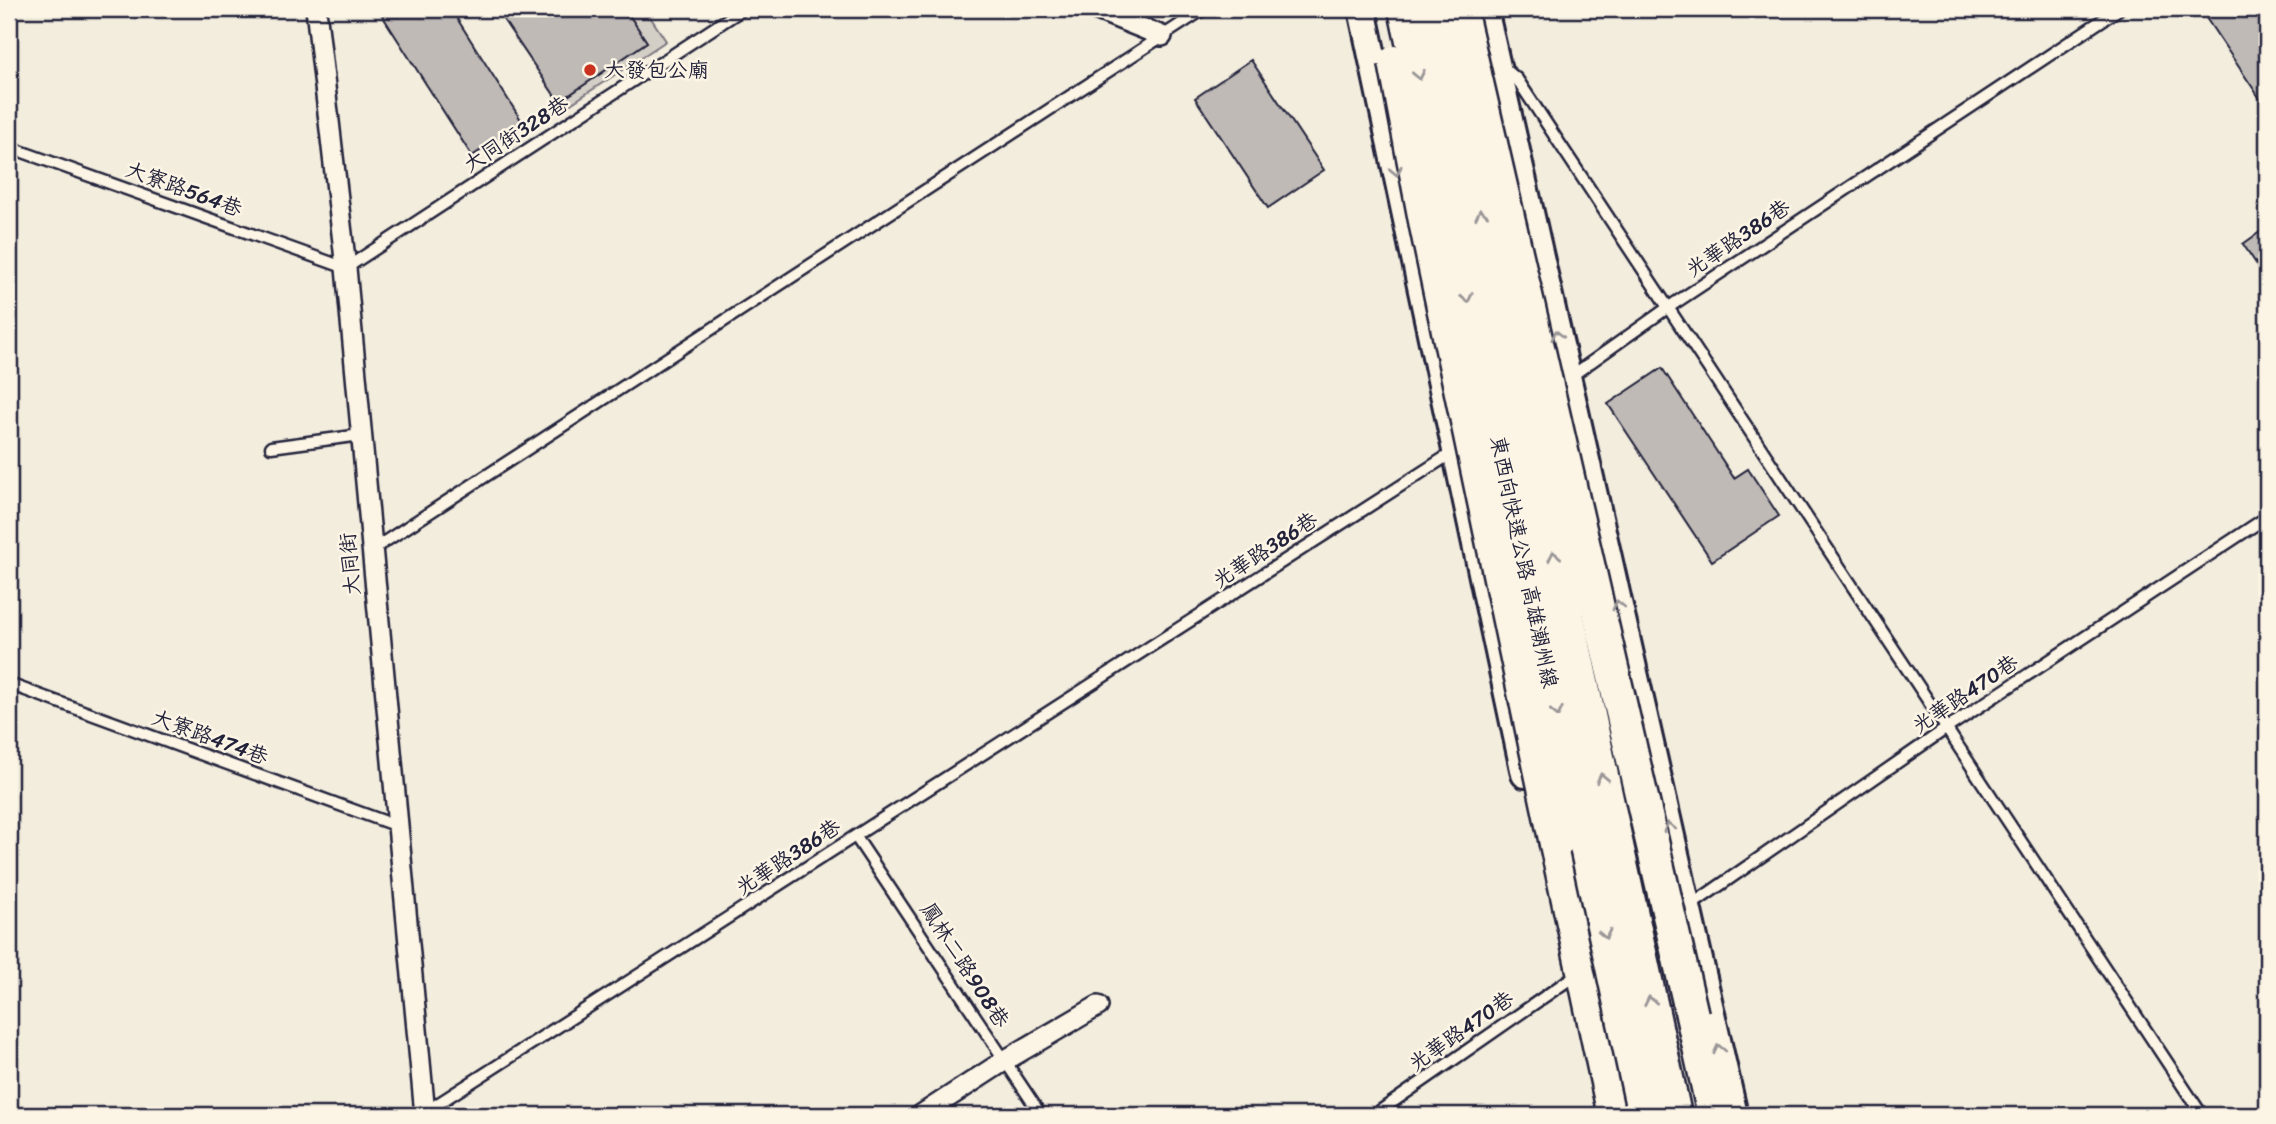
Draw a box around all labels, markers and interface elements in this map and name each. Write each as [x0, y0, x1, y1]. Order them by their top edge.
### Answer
place label: 大發包公廟 [604, 51, 709, 89]
marker: 大發包公廟 [582, 62, 598, 78]
one-way arrow [1411, 69, 1425, 81]
street label: 大同街328巷 [455, 85, 577, 183]
street label: 大寮路564巷 [120, 150, 248, 228]
one-way arrow [1388, 165, 1403, 177]
street label: 光華路386巷 [1678, 189, 1798, 287]
one-way arrow [1474, 208, 1489, 220]
one-way arrow [1459, 292, 1473, 304]
one-way arrow [1551, 329, 1566, 341]
street label: 東西向快速公路 高雄潮州線 [1479, 432, 1569, 692]
street label: 光華路386巷 [1204, 501, 1326, 599]
street label: 大同街 [328, 531, 372, 597]
one-way arrow [1548, 550, 1563, 562]
one-way arrow [1612, 599, 1627, 611]
street label: 光華路470巷 [1904, 644, 2026, 744]
street label: 大寮路474巷 [146, 698, 274, 776]
one-way arrow [1548, 706, 1563, 718]
one-way arrow [1596, 772, 1610, 784]
street label: 光華路386巷 [727, 808, 849, 906]
one-way arrow [1662, 821, 1677, 833]
street label: 鳳林二路908巷 [910, 894, 1020, 1036]
one-way arrow [1596, 928, 1611, 940]
street label: 光華路470巷 [1400, 980, 1522, 1082]
one-way arrow [1643, 995, 1658, 1007]
one-way arrow [1713, 1043, 1727, 1055]

